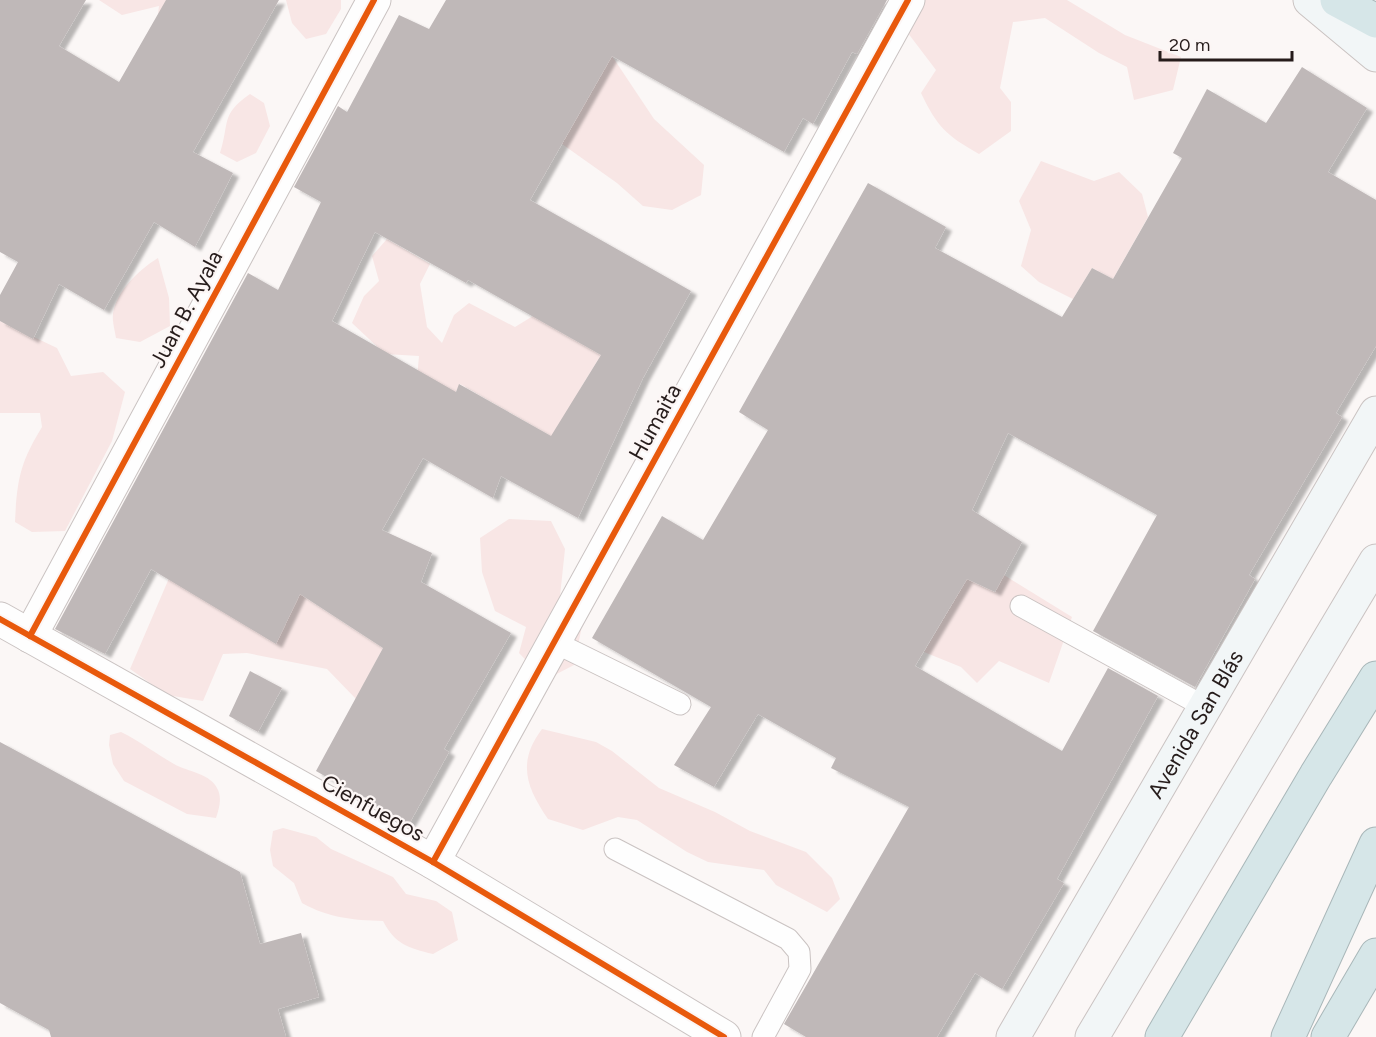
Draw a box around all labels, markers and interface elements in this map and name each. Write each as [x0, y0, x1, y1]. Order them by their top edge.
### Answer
scale bar [1160, 24, 1292, 62]
text: 20 m [1169, 34, 1210, 56]
street label: Juan B. Ayala [144, 246, 228, 372]
street label: Humaita [623, 379, 687, 465]
street label: Avenida San Blás [1141, 645, 1249, 803]
street label: Cienfuegos [317, 769, 429, 847]

